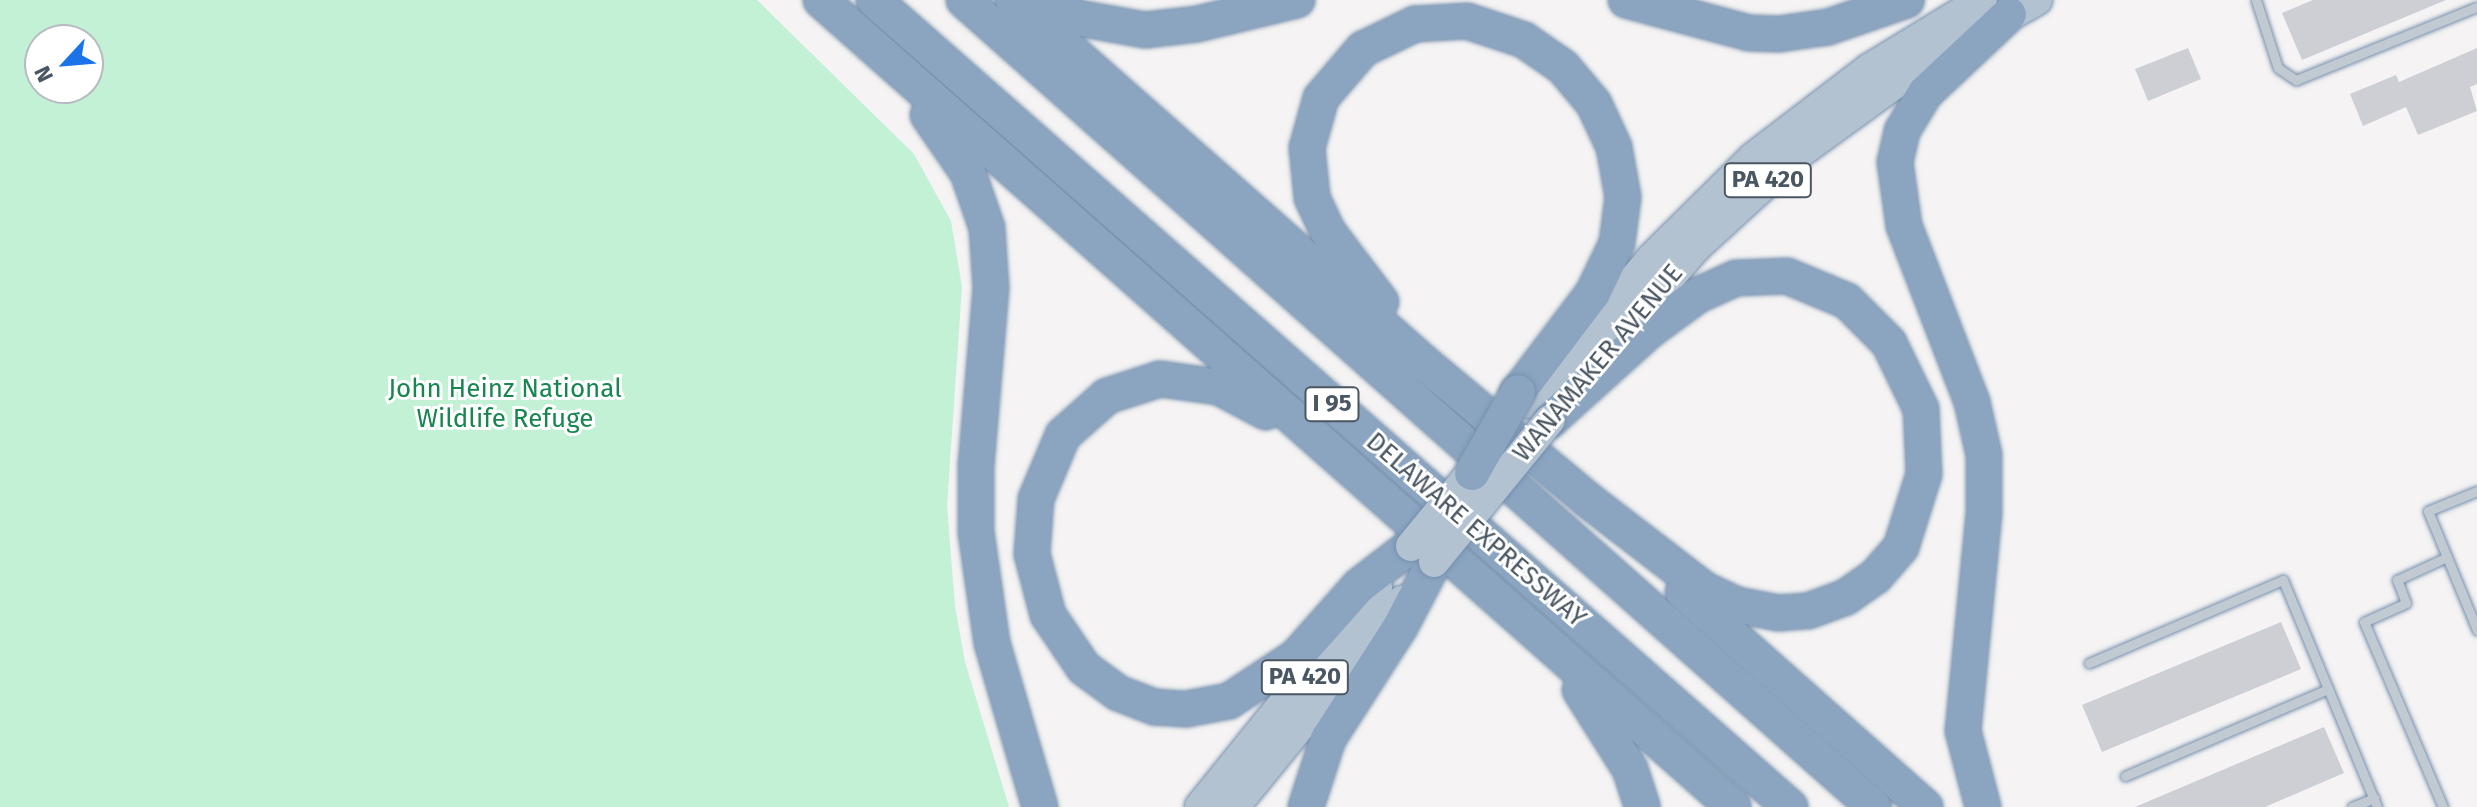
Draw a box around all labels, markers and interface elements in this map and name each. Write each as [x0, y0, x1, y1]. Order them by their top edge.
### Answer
north arrow [24, 24, 104, 104]
text: N [28, 61, 59, 86]
road number: PA 420 [1722, 160, 1814, 200]
street label: WANAMAKER AVENUE [1506, 258, 1690, 468]
park label: John Heinz National Wildlife Refuge [388, 373, 622, 434]
road number: I 95 [1304, 384, 1360, 424]
street label: DELAWARE EXPRESSWAY [1360, 426, 1592, 634]
road number: PA 420 [1259, 657, 1351, 697]

